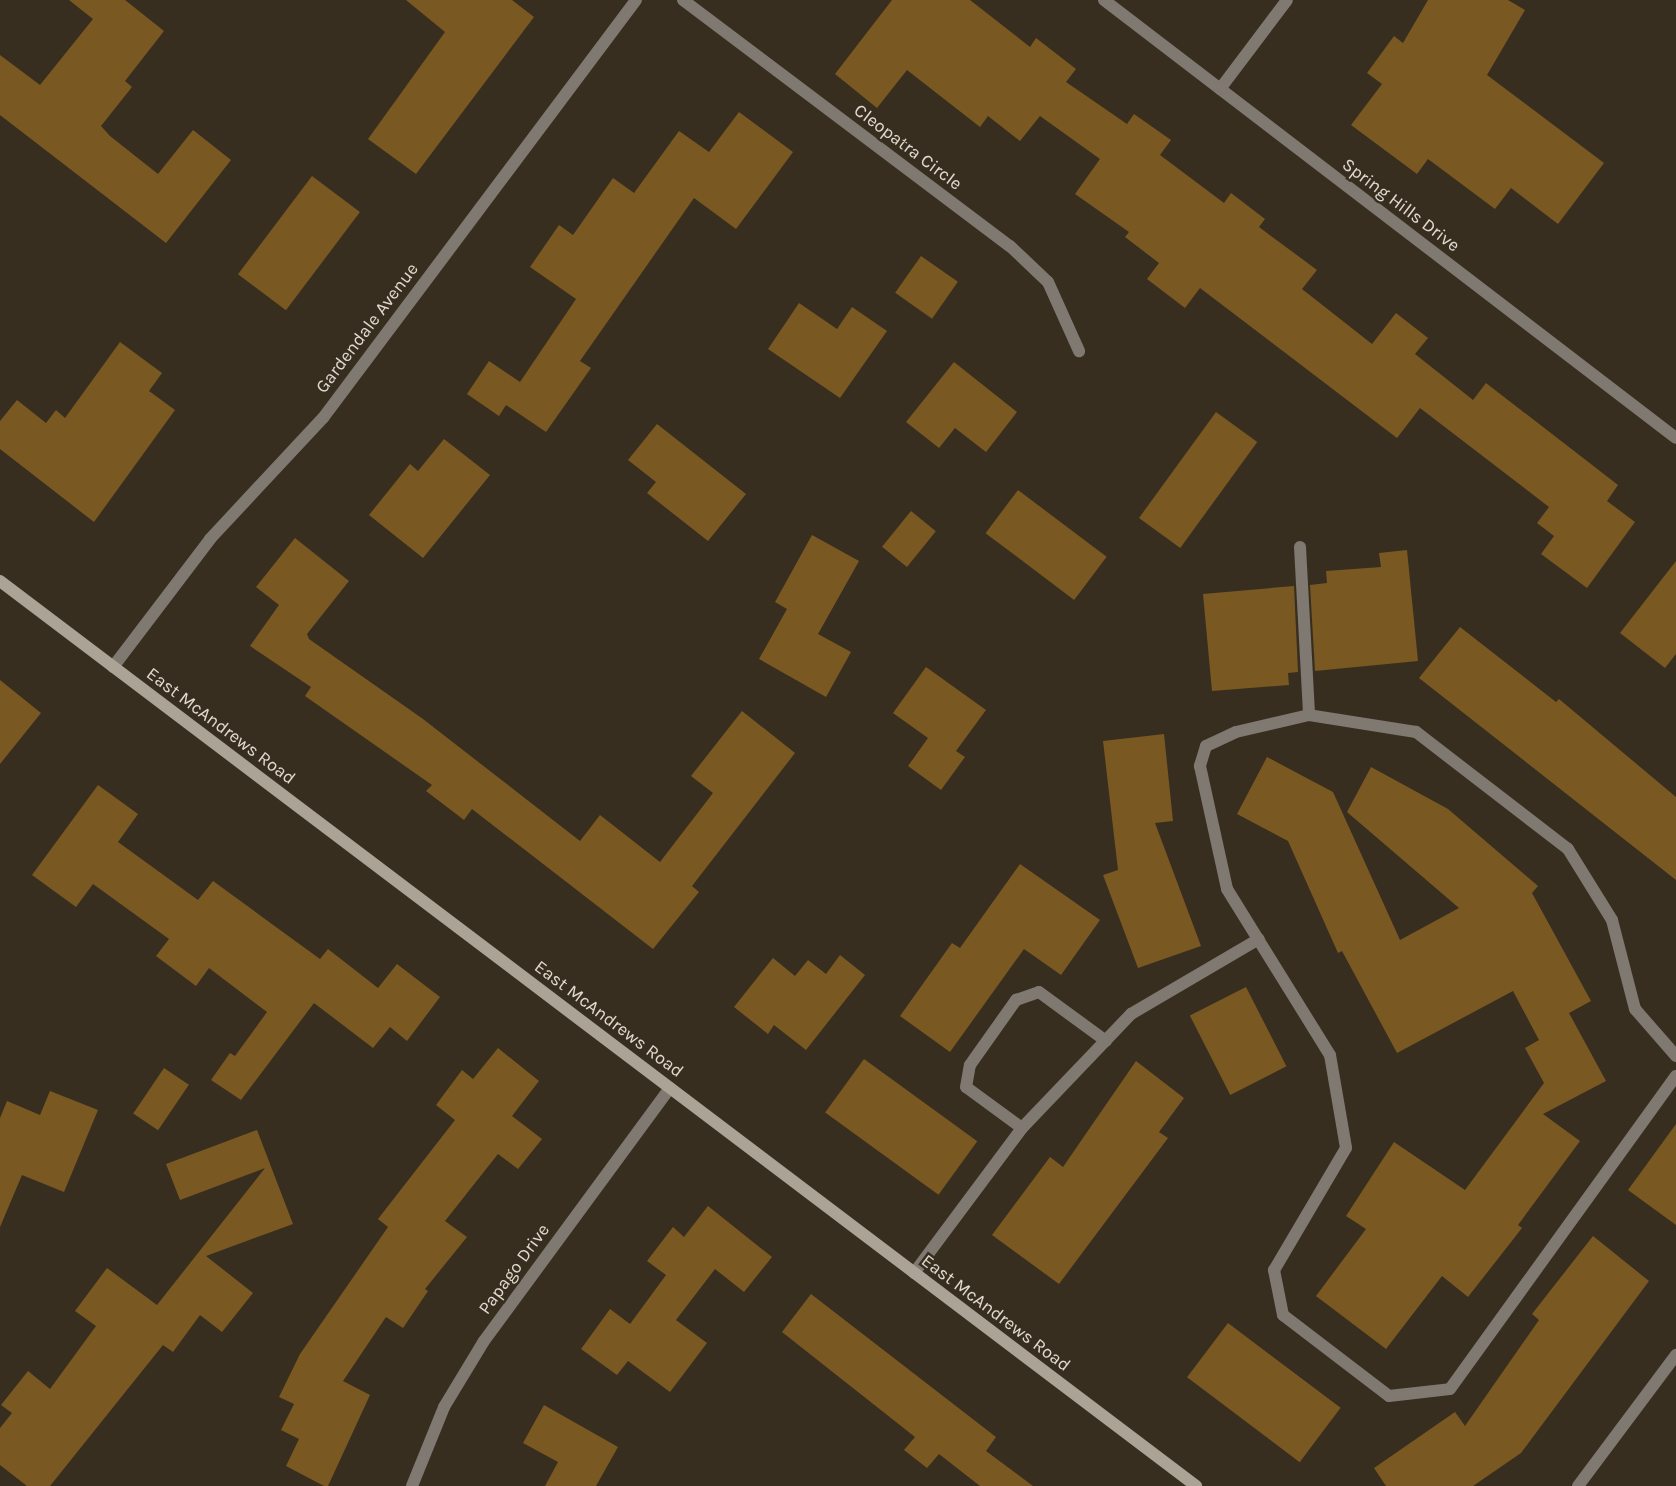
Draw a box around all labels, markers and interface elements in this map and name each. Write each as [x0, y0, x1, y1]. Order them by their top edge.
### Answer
street label: Cleopatra Circle [850, 99, 966, 195]
street label: Spring Hills Drive [1338, 154, 1464, 256]
street label: Gardendale Avenue [311, 259, 423, 397]
street label: East McAndrews Road [142, 663, 300, 789]
street label: East McAndrews Road [530, 956, 688, 1082]
street label: Papago Drive [474, 1220, 554, 1318]
street label: East McAndrews Road [917, 1250, 1075, 1376]

